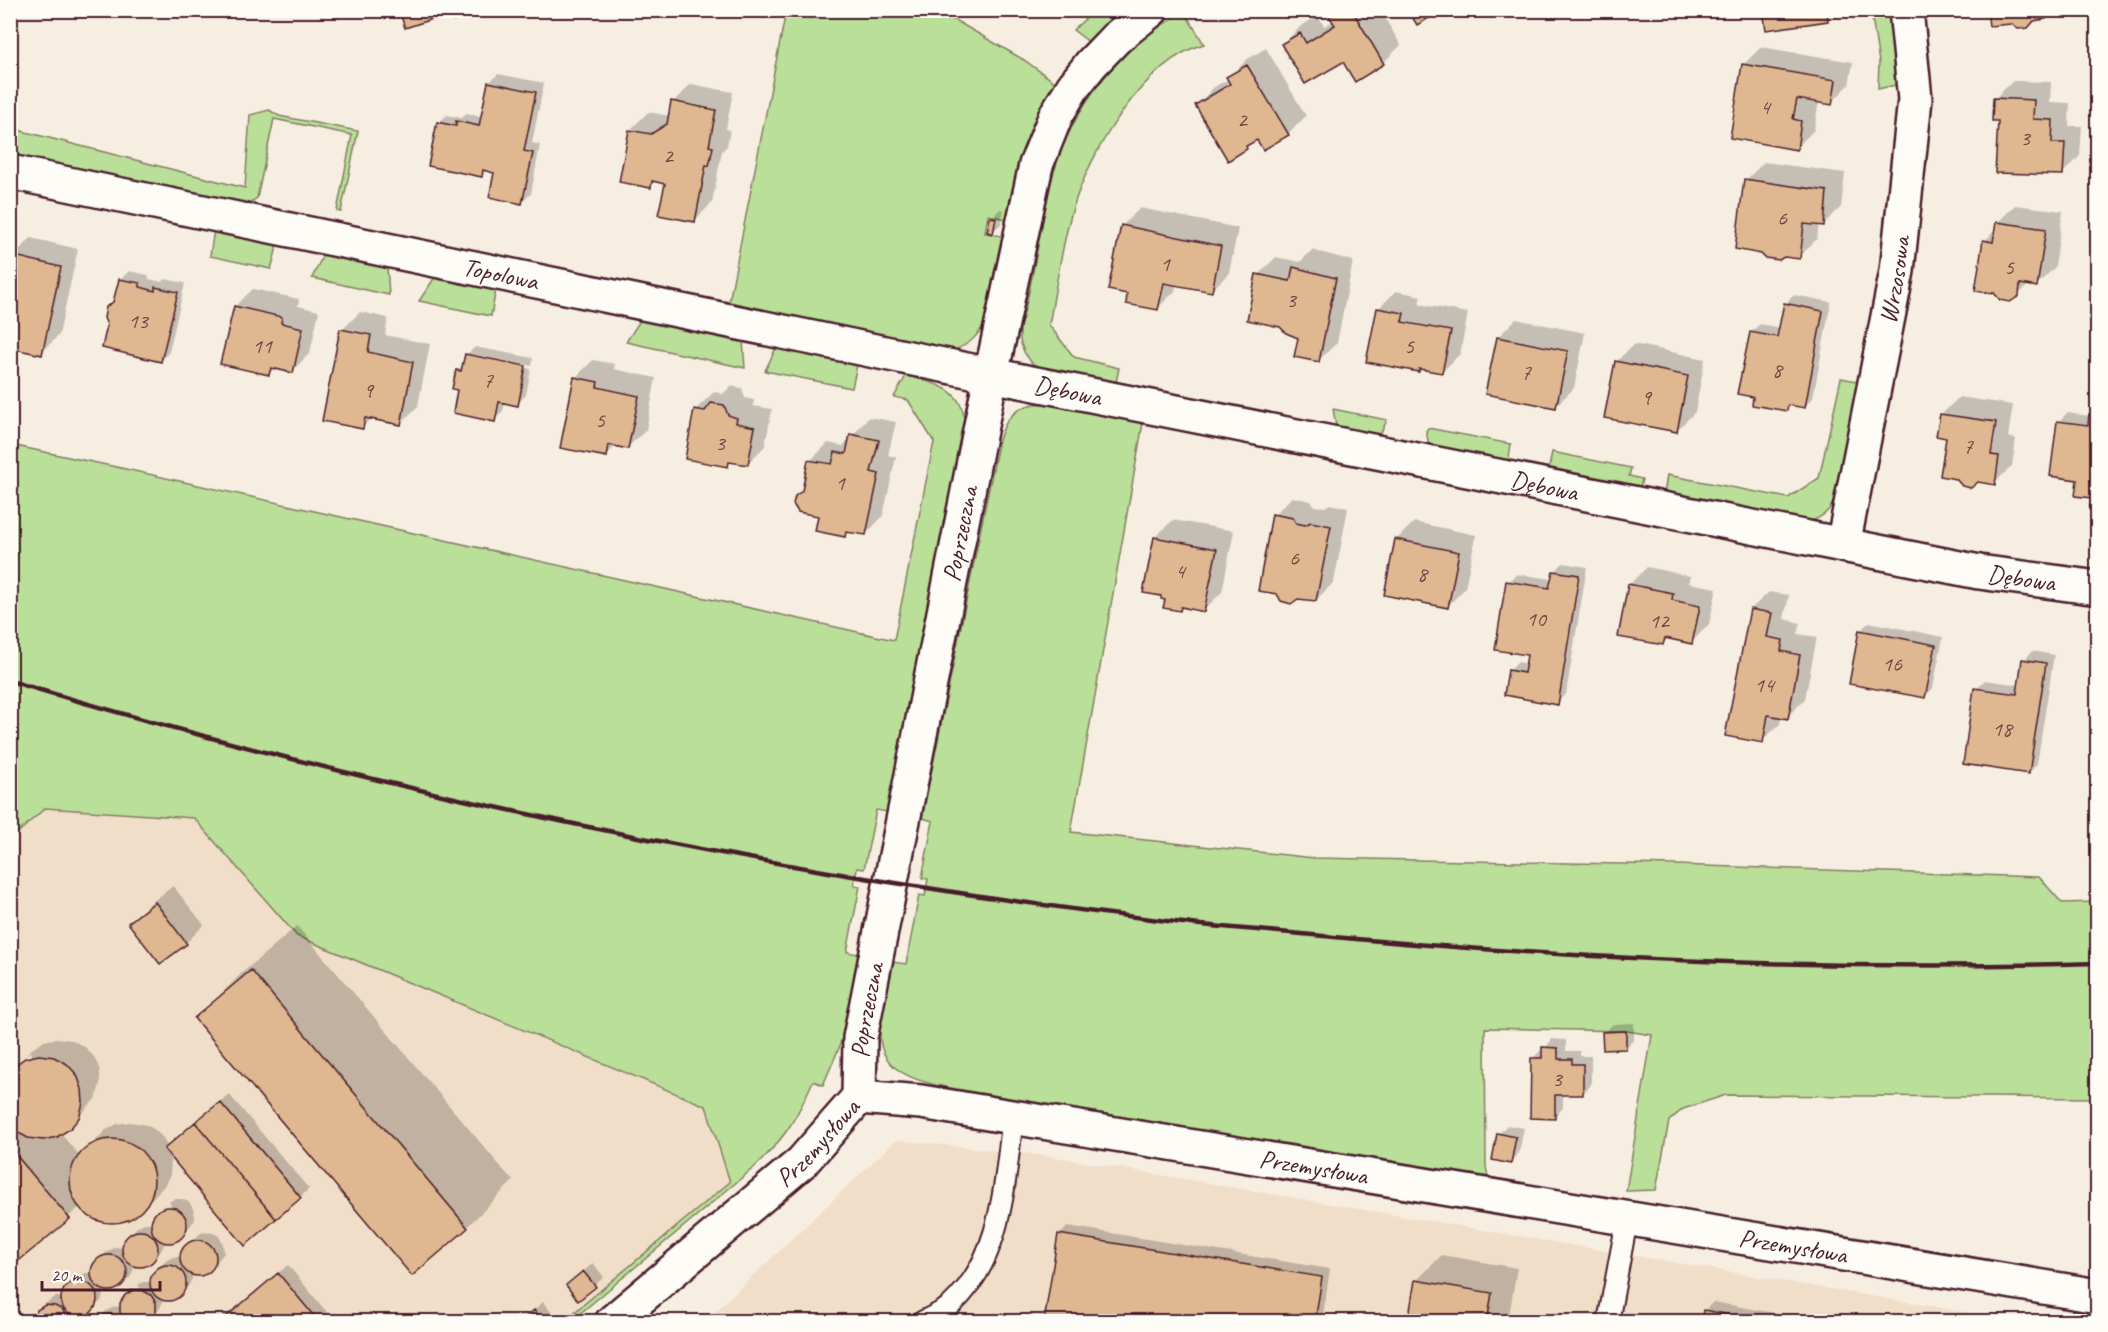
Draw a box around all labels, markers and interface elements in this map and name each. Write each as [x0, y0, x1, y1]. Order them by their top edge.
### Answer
house number: 4 [1760, 93, 1772, 121]
house number: 2 [1237, 106, 1249, 134]
house number: 3 [2020, 124, 2032, 152]
house number: 2 [663, 142, 675, 170]
house number: 6 [1777, 204, 1788, 232]
street label: Wrzosowa [1871, 233, 1917, 326]
street label: Topolowa [460, 250, 543, 298]
house number: 1 [1160, 250, 1171, 278]
house number: 5 [2004, 253, 2015, 281]
house number: 3 [1286, 286, 1298, 314]
house number: 13 [128, 307, 150, 335]
house number: 11 [252, 332, 273, 360]
house number: 5 [1404, 332, 1415, 360]
house number: 8 [1772, 356, 1784, 384]
house number: 7 [1521, 358, 1532, 386]
house number: 7 [483, 366, 494, 394]
street label: Dębowa [1031, 367, 1106, 413]
house number: 9 [363, 376, 375, 404]
house number: 9 [1641, 383, 1653, 411]
house number: 5 [595, 406, 606, 434]
house number: 3 [715, 429, 727, 457]
house number: 7 [1963, 432, 1974, 460]
street label: Dębowa [1508, 463, 1582, 509]
house number: 1 [835, 469, 846, 497]
street label: Poprzeczna [934, 481, 986, 584]
house number: 6 [1289, 544, 1300, 572]
house number: 4 [1175, 557, 1187, 585]
street label: Dębowa [1986, 557, 2059, 599]
house number: 8 [1417, 560, 1429, 588]
house number: 10 [1526, 605, 1548, 633]
house number: 12 [1649, 607, 1671, 635]
house number: 16 [1882, 650, 1903, 678]
house number: 14 [1754, 671, 1776, 699]
house number: 18 [1992, 715, 2014, 743]
street label: Poprzeczna [843, 958, 891, 1058]
house number: 3 [1552, 1065, 1564, 1093]
street label: Przemysłowa [768, 1090, 868, 1194]
street label: Przemysłowa [1257, 1142, 1372, 1192]
street label: Przemysłowa [1737, 1221, 1851, 1271]
scale bar [42, 1254, 160, 1292]
text: 20 m [51, 1264, 84, 1286]

